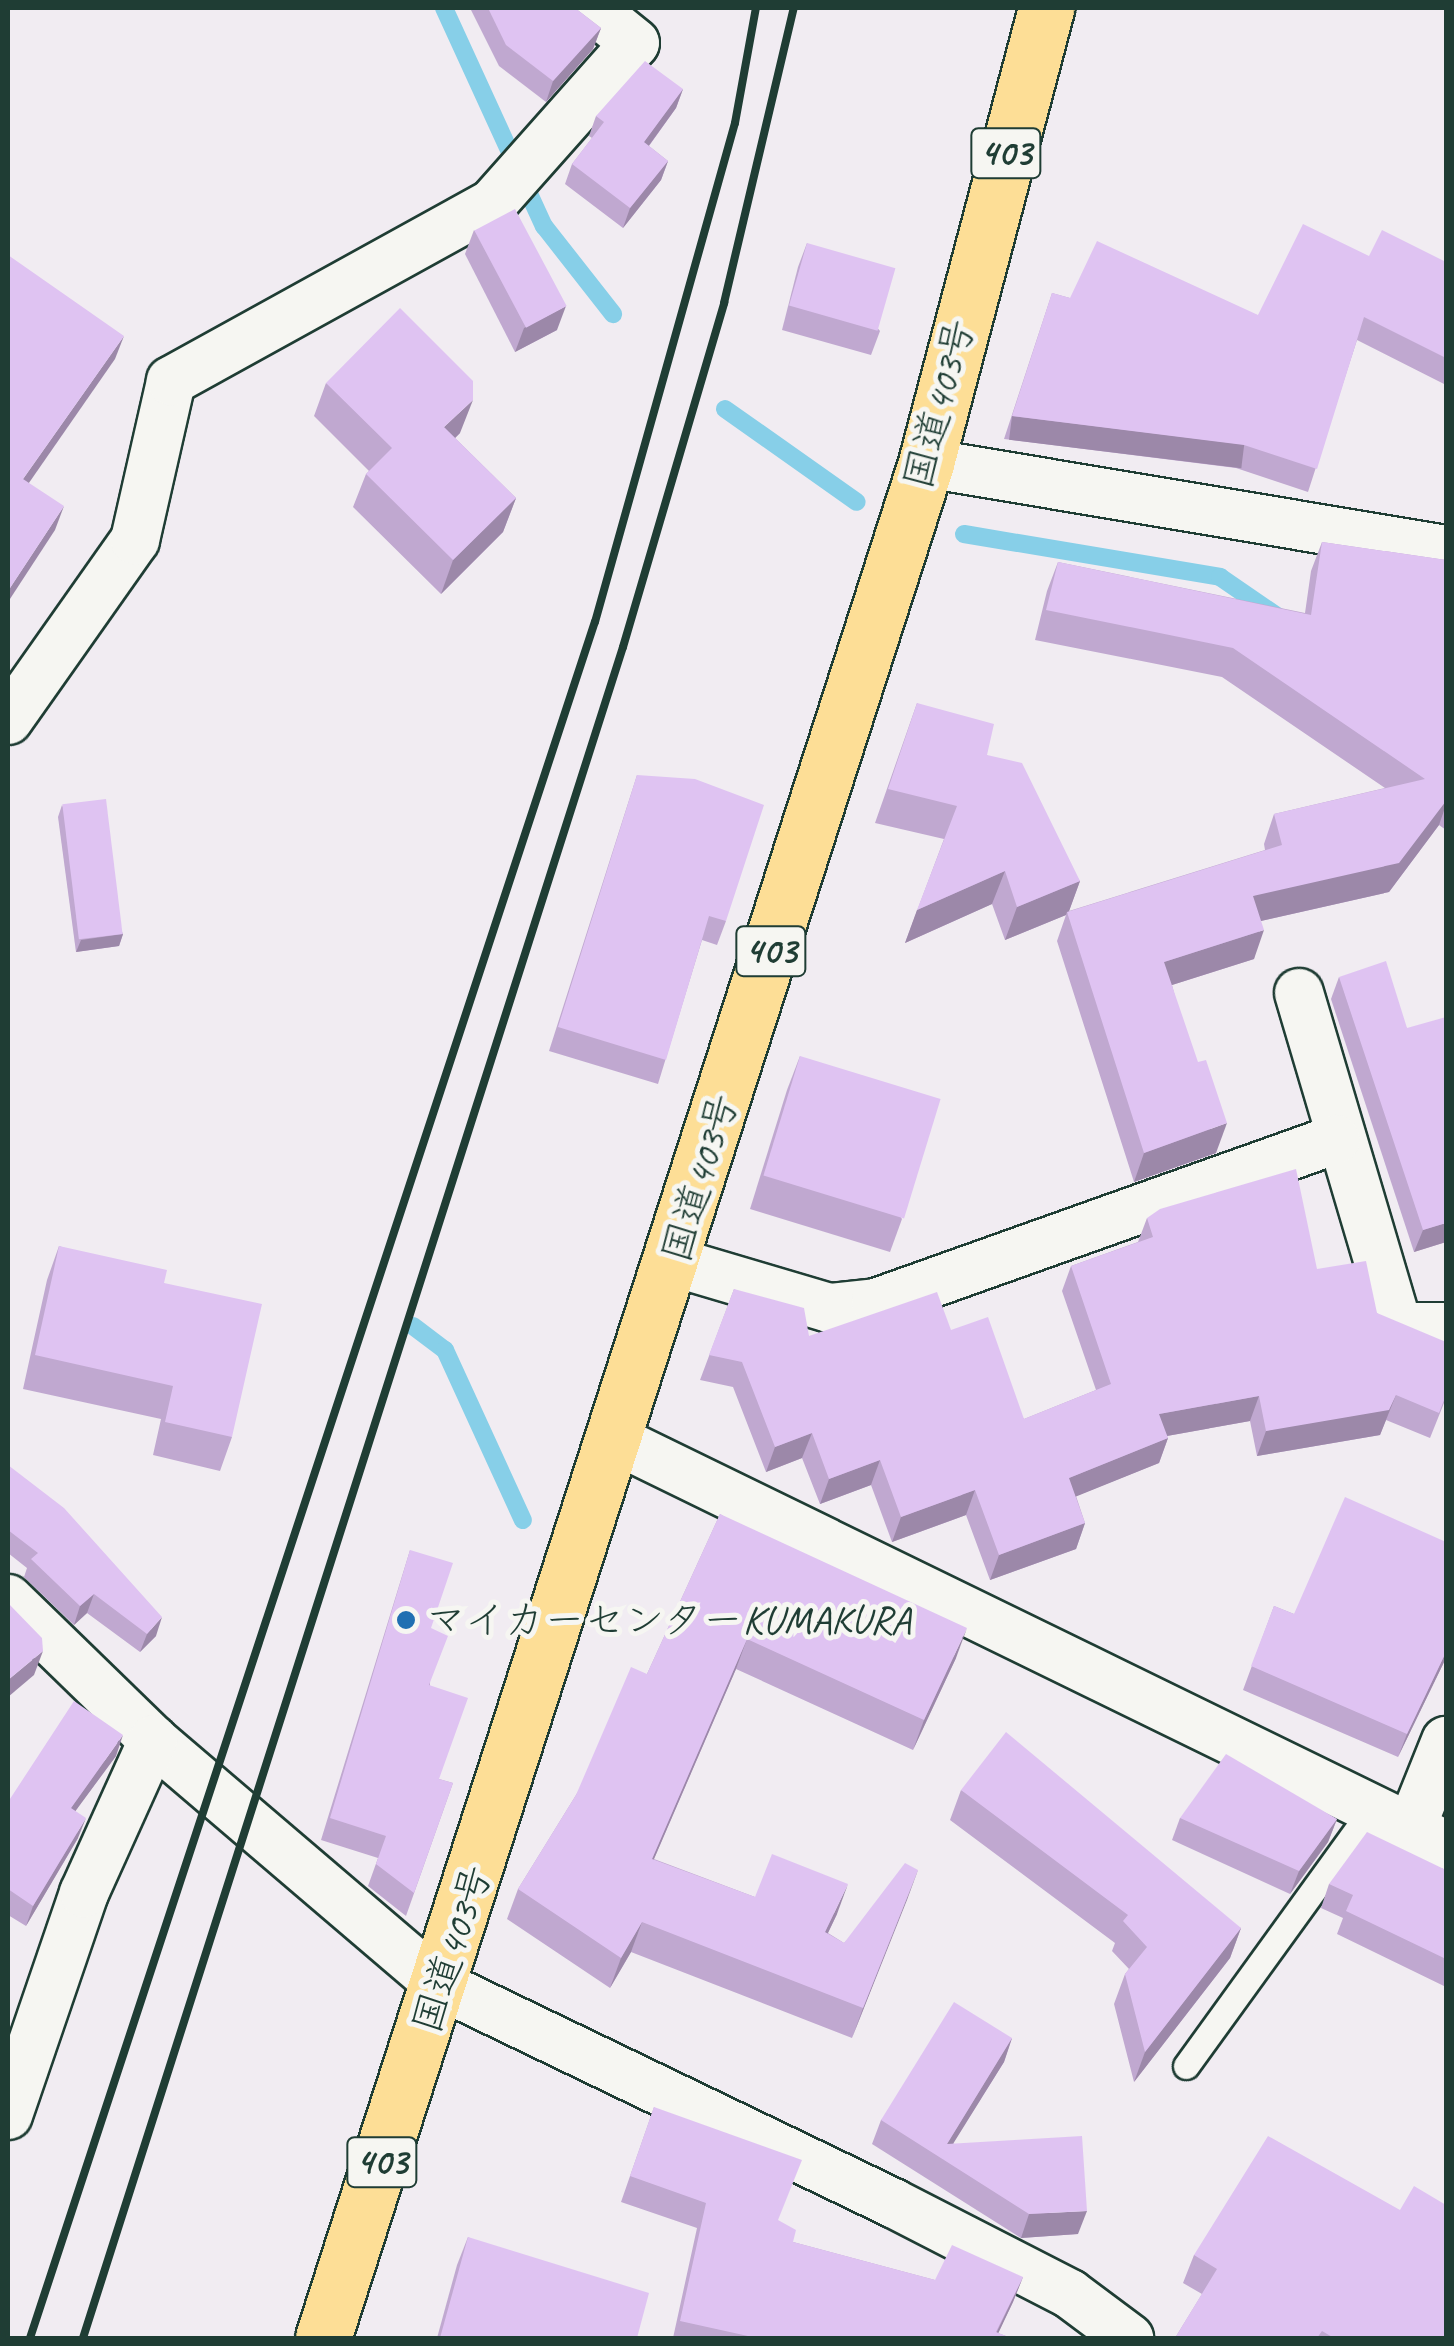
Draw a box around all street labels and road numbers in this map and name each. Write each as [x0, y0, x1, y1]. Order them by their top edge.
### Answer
road number: 403 [968, 120, 1044, 186]
street label: 国道403号 [893, 314, 985, 494]
road number: 403 [734, 918, 808, 984]
street label: 国道403号 [652, 1088, 748, 1268]
street label: 国道403号 [402, 1859, 502, 2039]
road number: 403 [344, 2129, 420, 2195]

